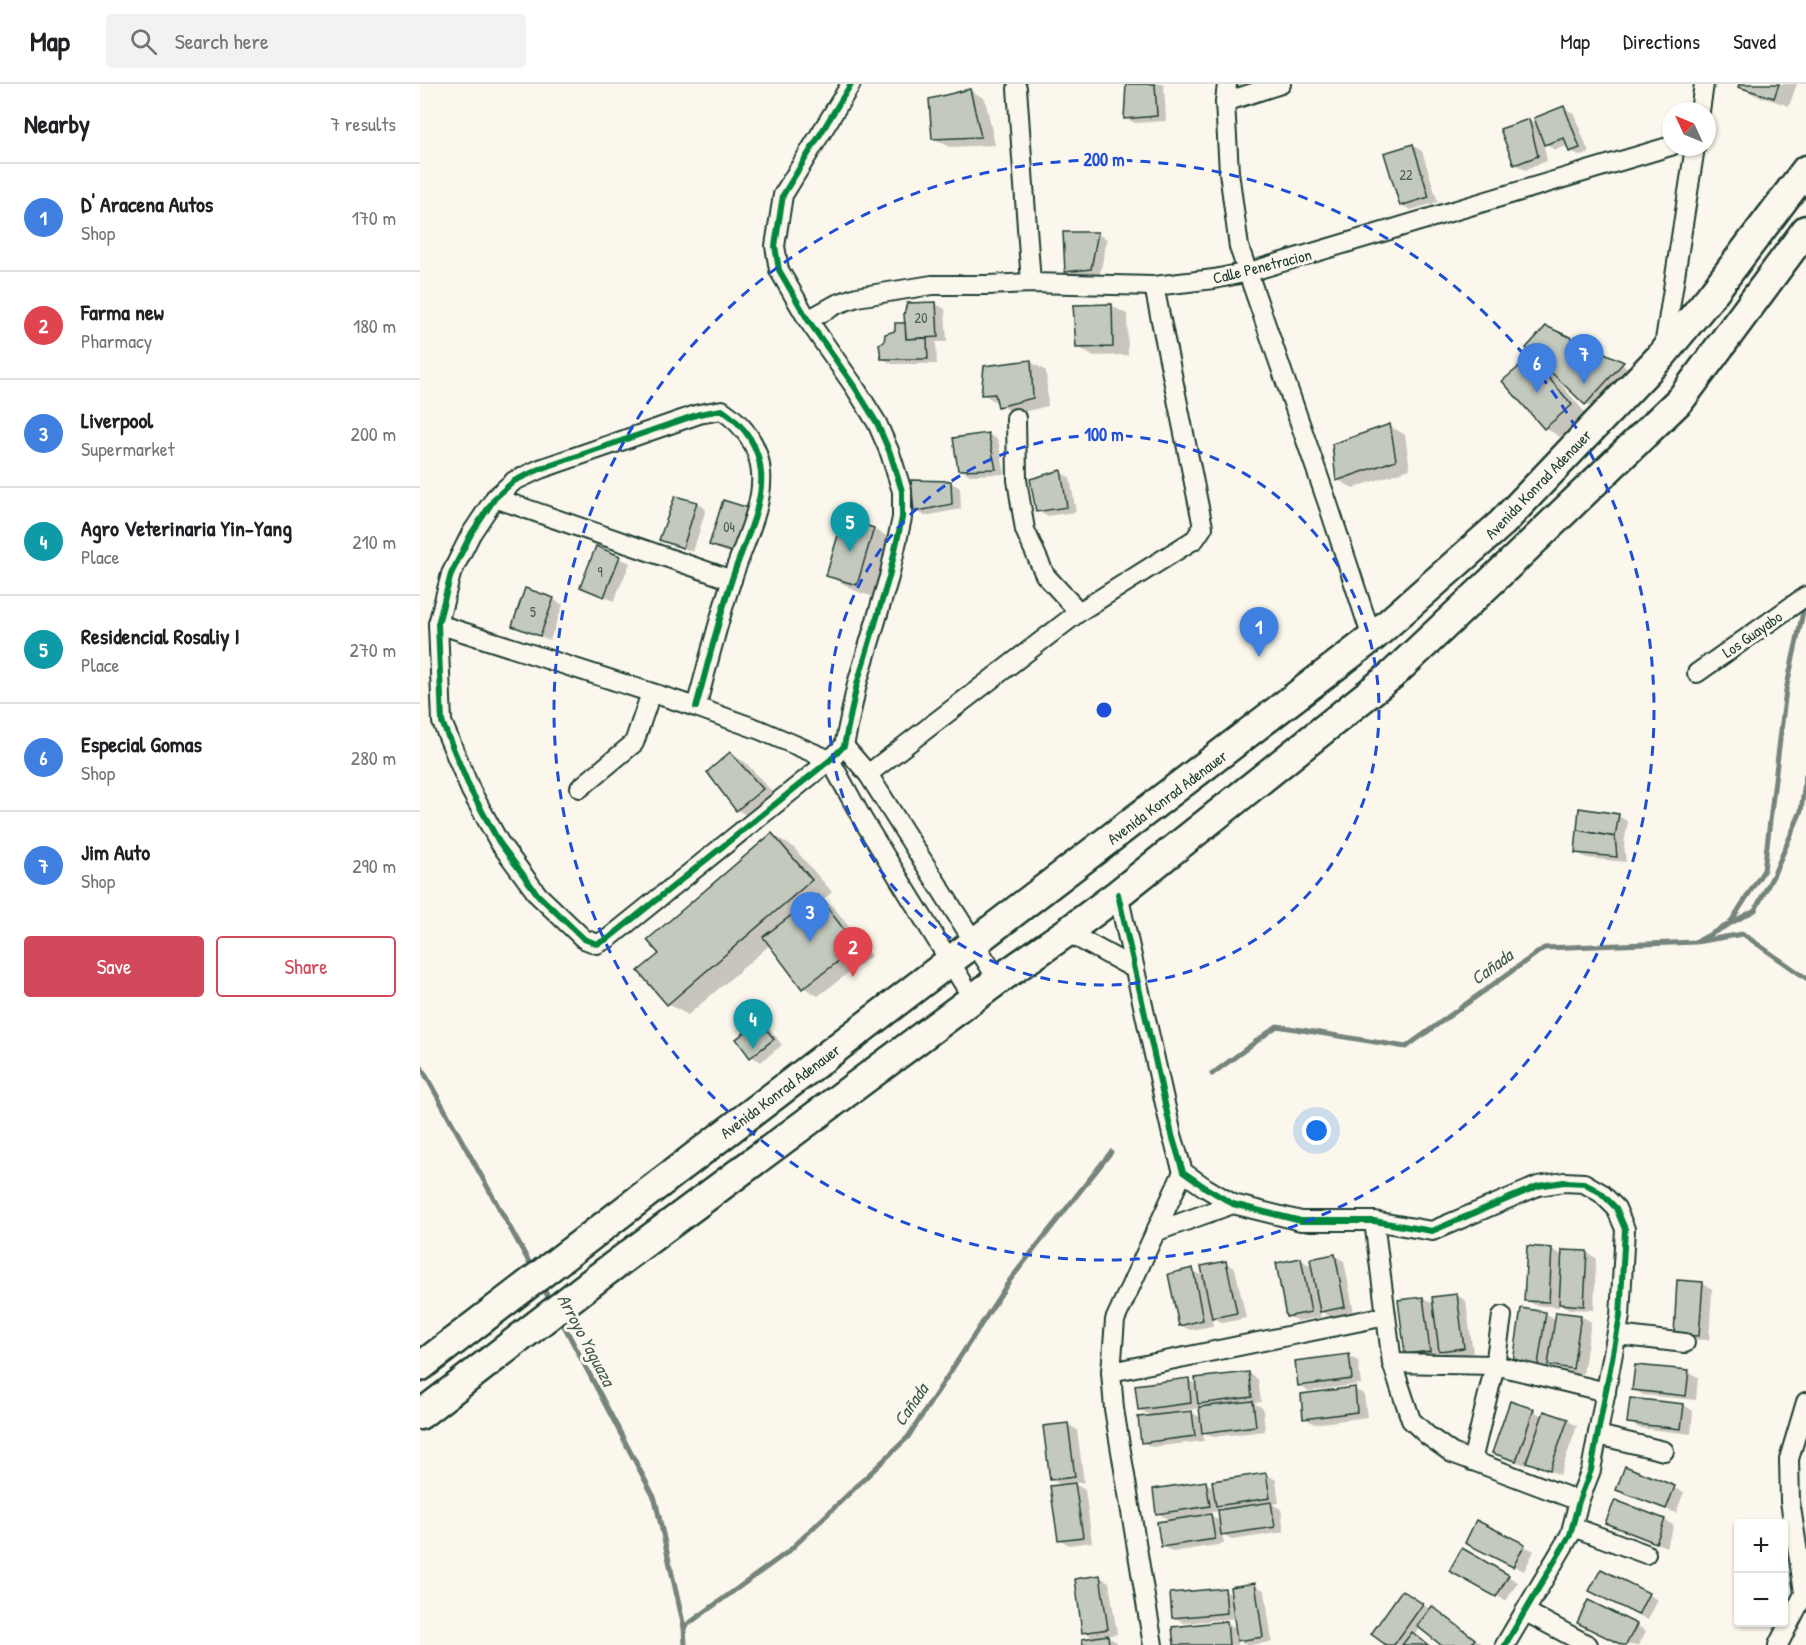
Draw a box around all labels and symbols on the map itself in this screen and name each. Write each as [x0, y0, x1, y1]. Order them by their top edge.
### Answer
north arrow [1662, 102, 1716, 156]
text: 200 m [1084, 147, 1124, 172]
house number: 22 [1399, 165, 1413, 184]
street label: Calle Penetracion [1210, 243, 1314, 289]
house number: 20 [915, 308, 927, 327]
pin: 7 [1564, 334, 1604, 384]
pin: 6 [1518, 344, 1556, 393]
text: 100 m [1084, 422, 1124, 447]
street label: Avenida Konrad Adenauer [1480, 424, 1596, 544]
pin: 5 [830, 502, 870, 552]
house number: 04 [723, 517, 735, 536]
house number: 9 [597, 562, 603, 581]
house number: 5 [530, 602, 536, 621]
street label: Los Guayabo [1718, 605, 1787, 663]
pin: 1 [1240, 608, 1278, 657]
centre of rings [1094, 700, 1114, 720]
street label: Avenida Konrad Adenauer [1103, 745, 1231, 849]
pin: 3 [790, 892, 830, 942]
pin: 2 [834, 928, 872, 977]
water label: Cañada [1466, 942, 1519, 990]
pin: 4 [734, 1000, 772, 1049]
street label: Avenida Konrad Adenauer [716, 1039, 844, 1143]
your location [1302, 1116, 1331, 1145]
water label: Arroyo Yaguaza [552, 1289, 622, 1392]
water label: Cañada [887, 1377, 935, 1431]

